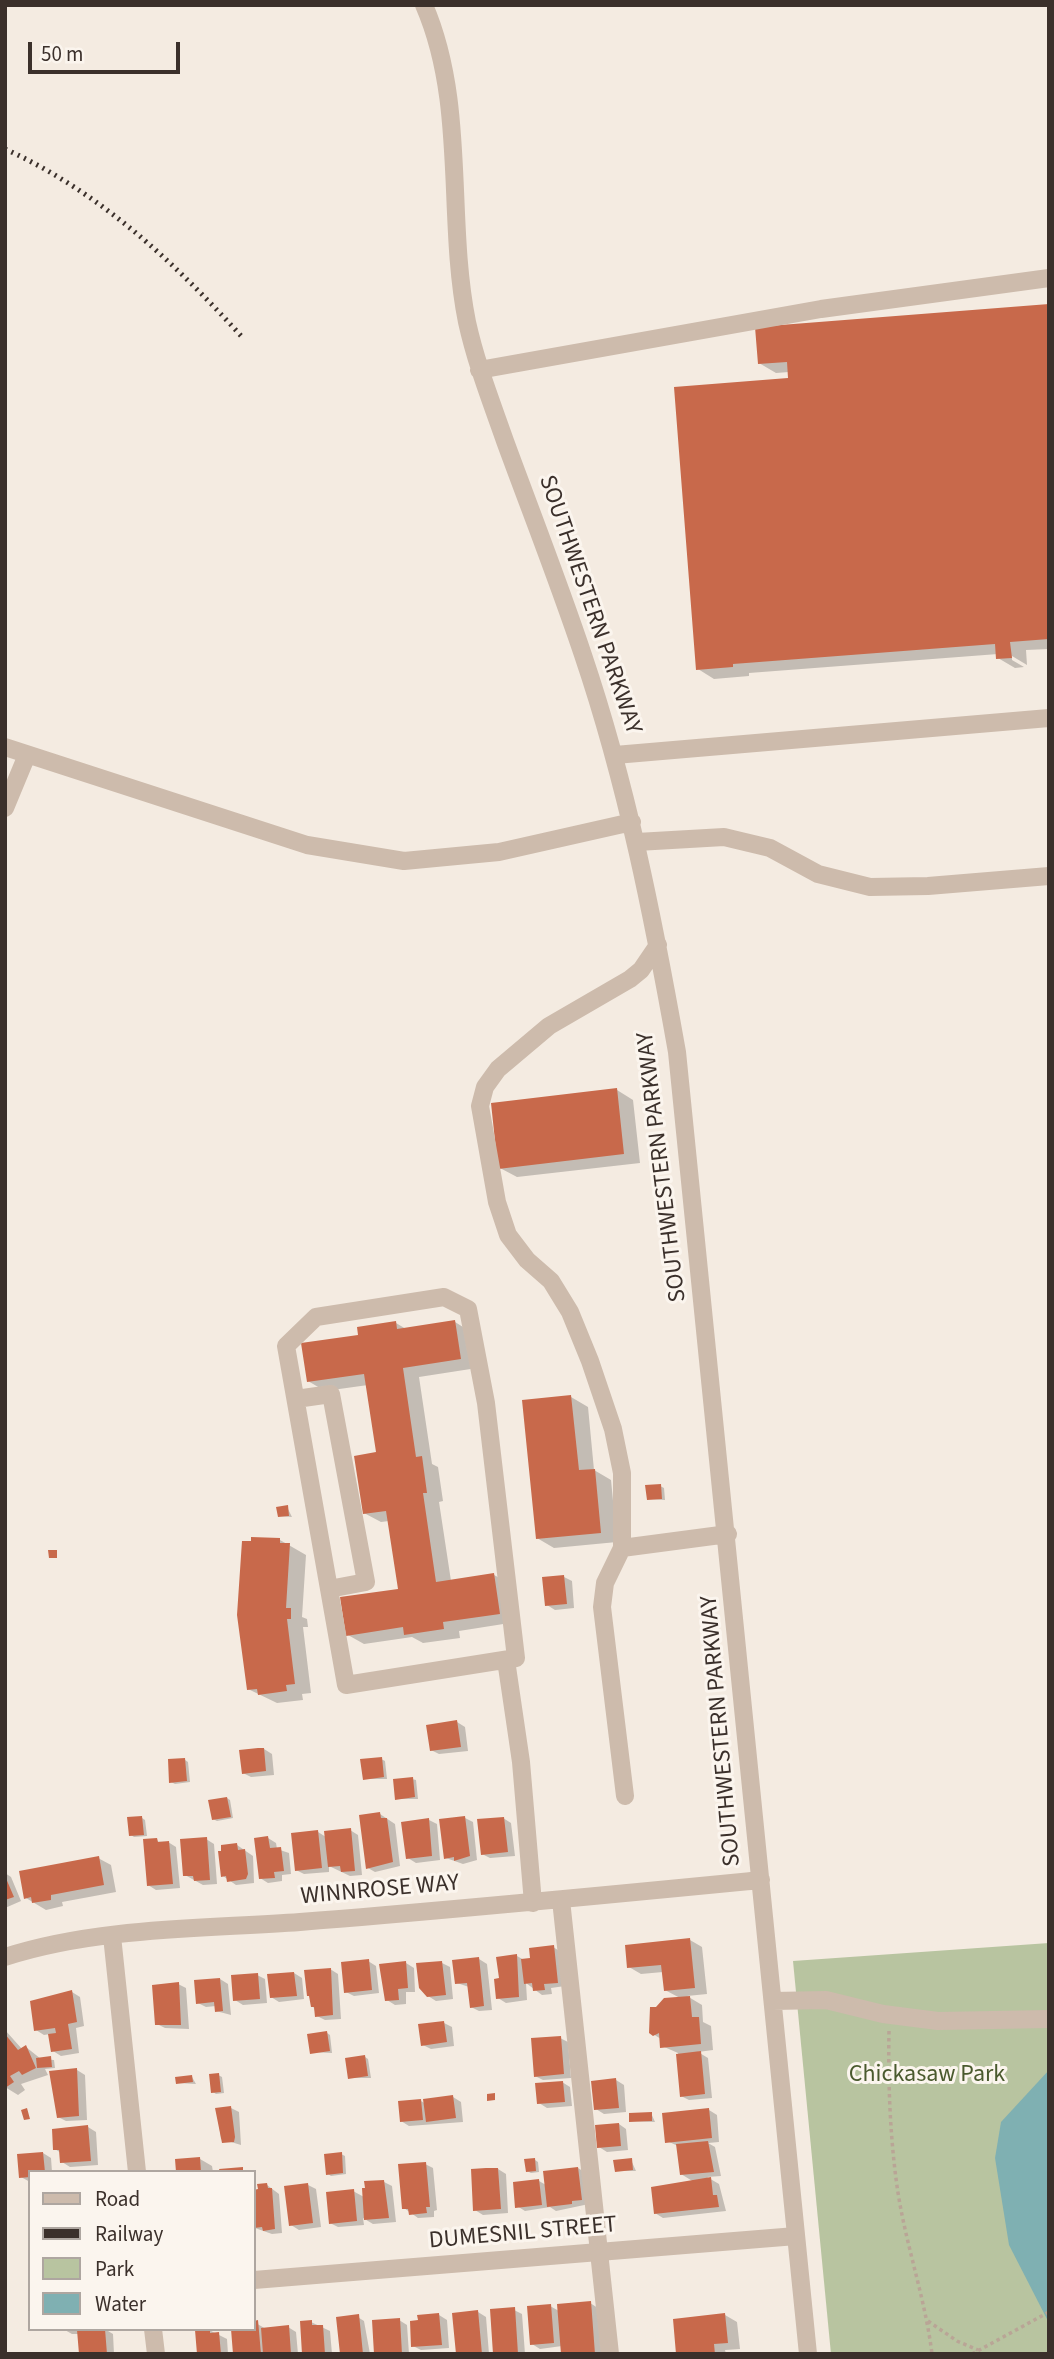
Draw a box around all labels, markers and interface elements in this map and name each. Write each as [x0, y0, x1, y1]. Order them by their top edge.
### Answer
scale bar [32, 28, 184, 72]
text: 50 m [41, 39, 83, 69]
street label: SOUTHWESTERN PARKWAY [531, 472, 647, 738]
street label: SOUTHWESTERN PARKWAY [632, 1030, 694, 1304]
street label: SOUTHWESTERN PARKWAY [696, 1594, 748, 1868]
street label: WINNROSE WAY [300, 1870, 460, 1912]
park label: Chickasaw Park [849, 2062, 1005, 2090]
legend [28, 2170, 256, 2331]
text: Road [95, 2184, 140, 2214]
street label: DUMESNIL STREET [428, 2211, 618, 2257]
text: Railway [95, 2219, 163, 2249]
text: Park [95, 2254, 134, 2284]
text: Water [95, 2289, 146, 2319]

